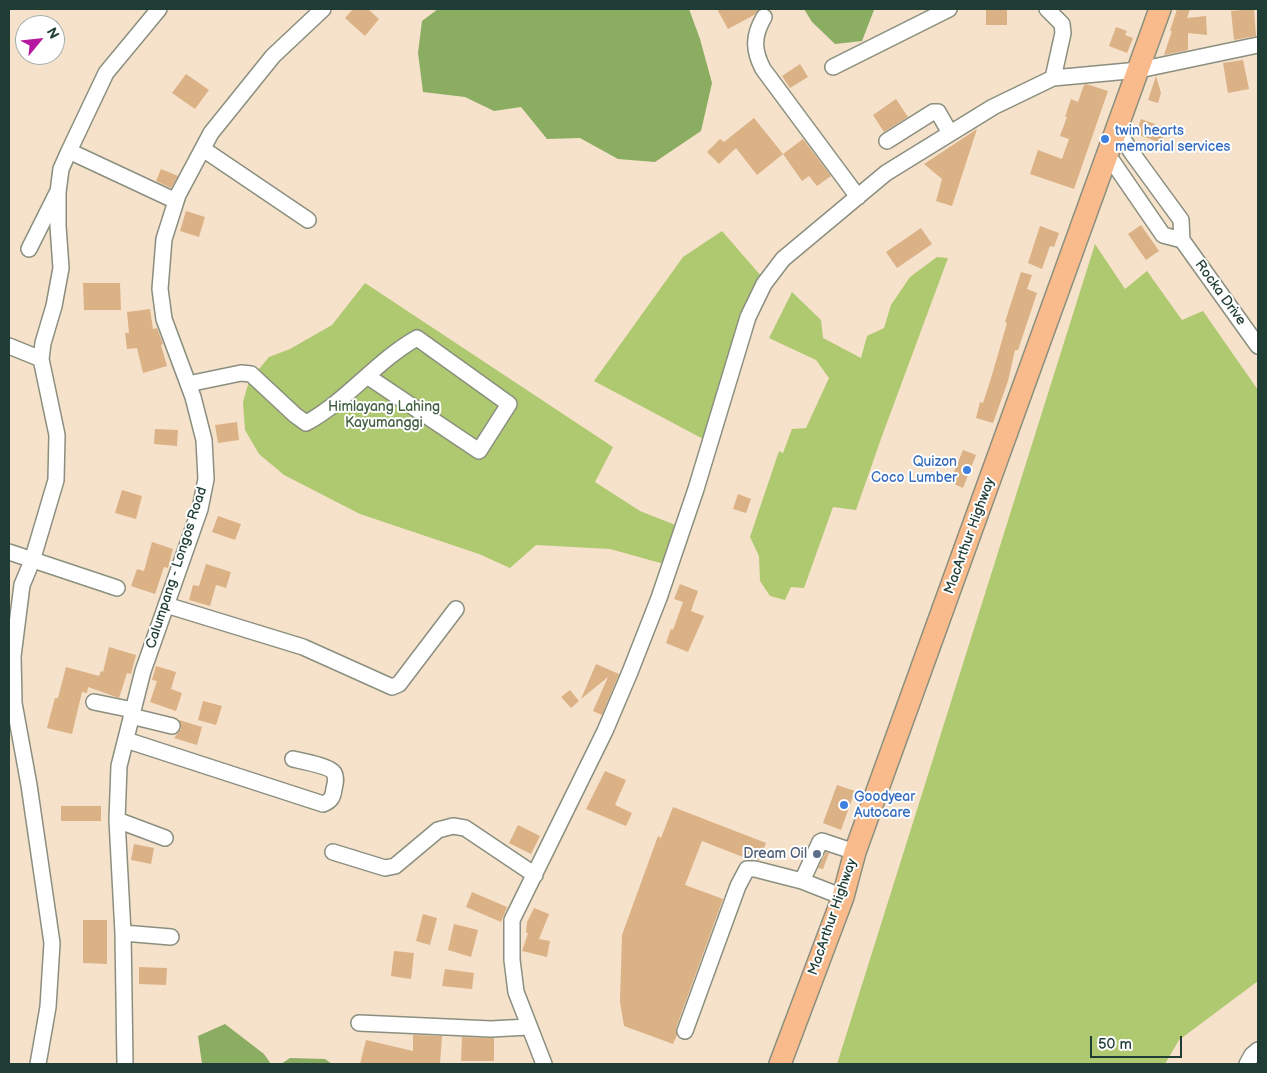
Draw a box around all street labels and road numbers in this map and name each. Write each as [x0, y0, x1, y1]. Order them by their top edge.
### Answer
street label: Rocka Drive [1191, 257, 1249, 329]
street label: MacArthur Highway [941, 476, 999, 596]
street label: Calumpang - Longos Road [143, 485, 211, 651]
street label: MacArthur Highway [805, 856, 861, 978]

